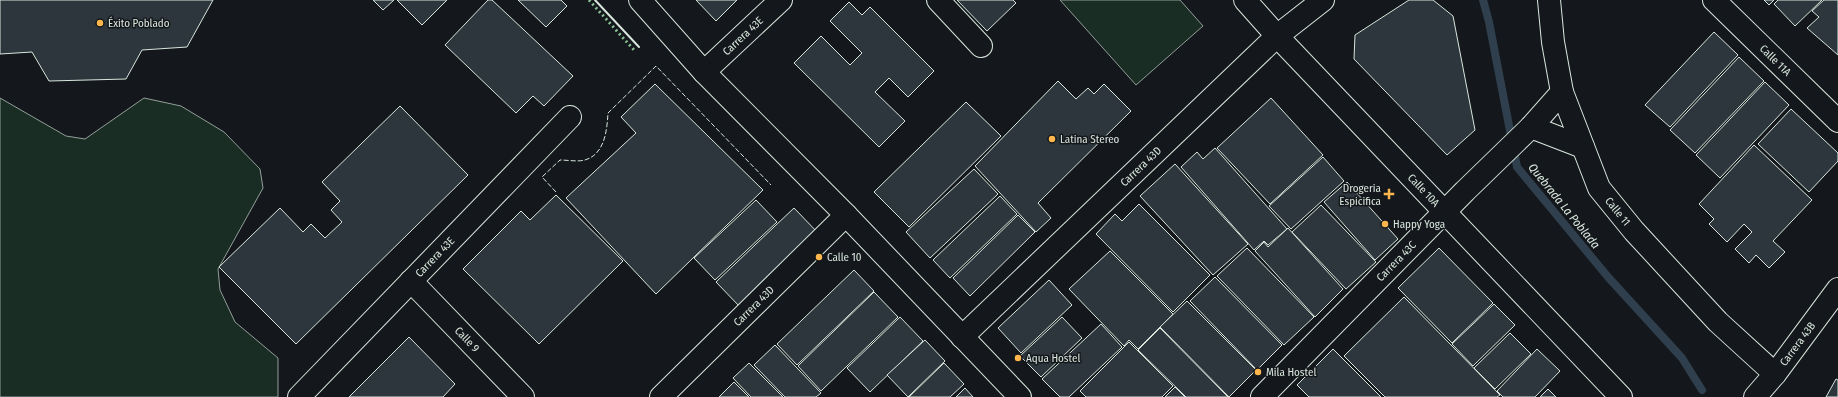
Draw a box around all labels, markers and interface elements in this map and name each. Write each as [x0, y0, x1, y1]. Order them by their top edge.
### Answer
street label: Carrera 43E [720, 14, 766, 58]
place label: Éxito Poblado [108, 16, 170, 30]
marker: Éxito Poblado [95, 18, 105, 28]
street label: Calle 11A [1757, 42, 1794, 79]
place label: Latina Stereo [1060, 133, 1120, 146]
marker: Latina Stereo [1047, 134, 1057, 144]
street label: Carrera 43D [1118, 144, 1164, 189]
water label: Quebrada La Poblada [1525, 161, 1603, 251]
street label: Calle 10A [1405, 171, 1442, 210]
place label: Drogeria Espicifica [1339, 182, 1381, 208]
marker: Drogeria Espicifica [1384, 189, 1394, 199]
street label: Calle 11 [1602, 195, 1633, 229]
place label: Happy Yoga [1393, 218, 1445, 231]
marker: Happy Yoga [1380, 219, 1390, 229]
street label: Carrera 43E [413, 235, 457, 280]
street label: Carrera 43C [1374, 238, 1419, 284]
place label: Calle 10 [827, 251, 862, 264]
marker: Calle 10 [814, 252, 824, 262]
street label: Carrera 43D [731, 283, 777, 329]
street label: Carrera 43B [1777, 320, 1818, 369]
street label: Calle 9 [452, 324, 482, 355]
place label: Aqua Hostel [1026, 352, 1080, 365]
marker: Aqua Hostel [1013, 353, 1023, 363]
place label: Mila Hostel [1266, 366, 1316, 379]
marker: Mila Hostel [1253, 367, 1263, 377]

